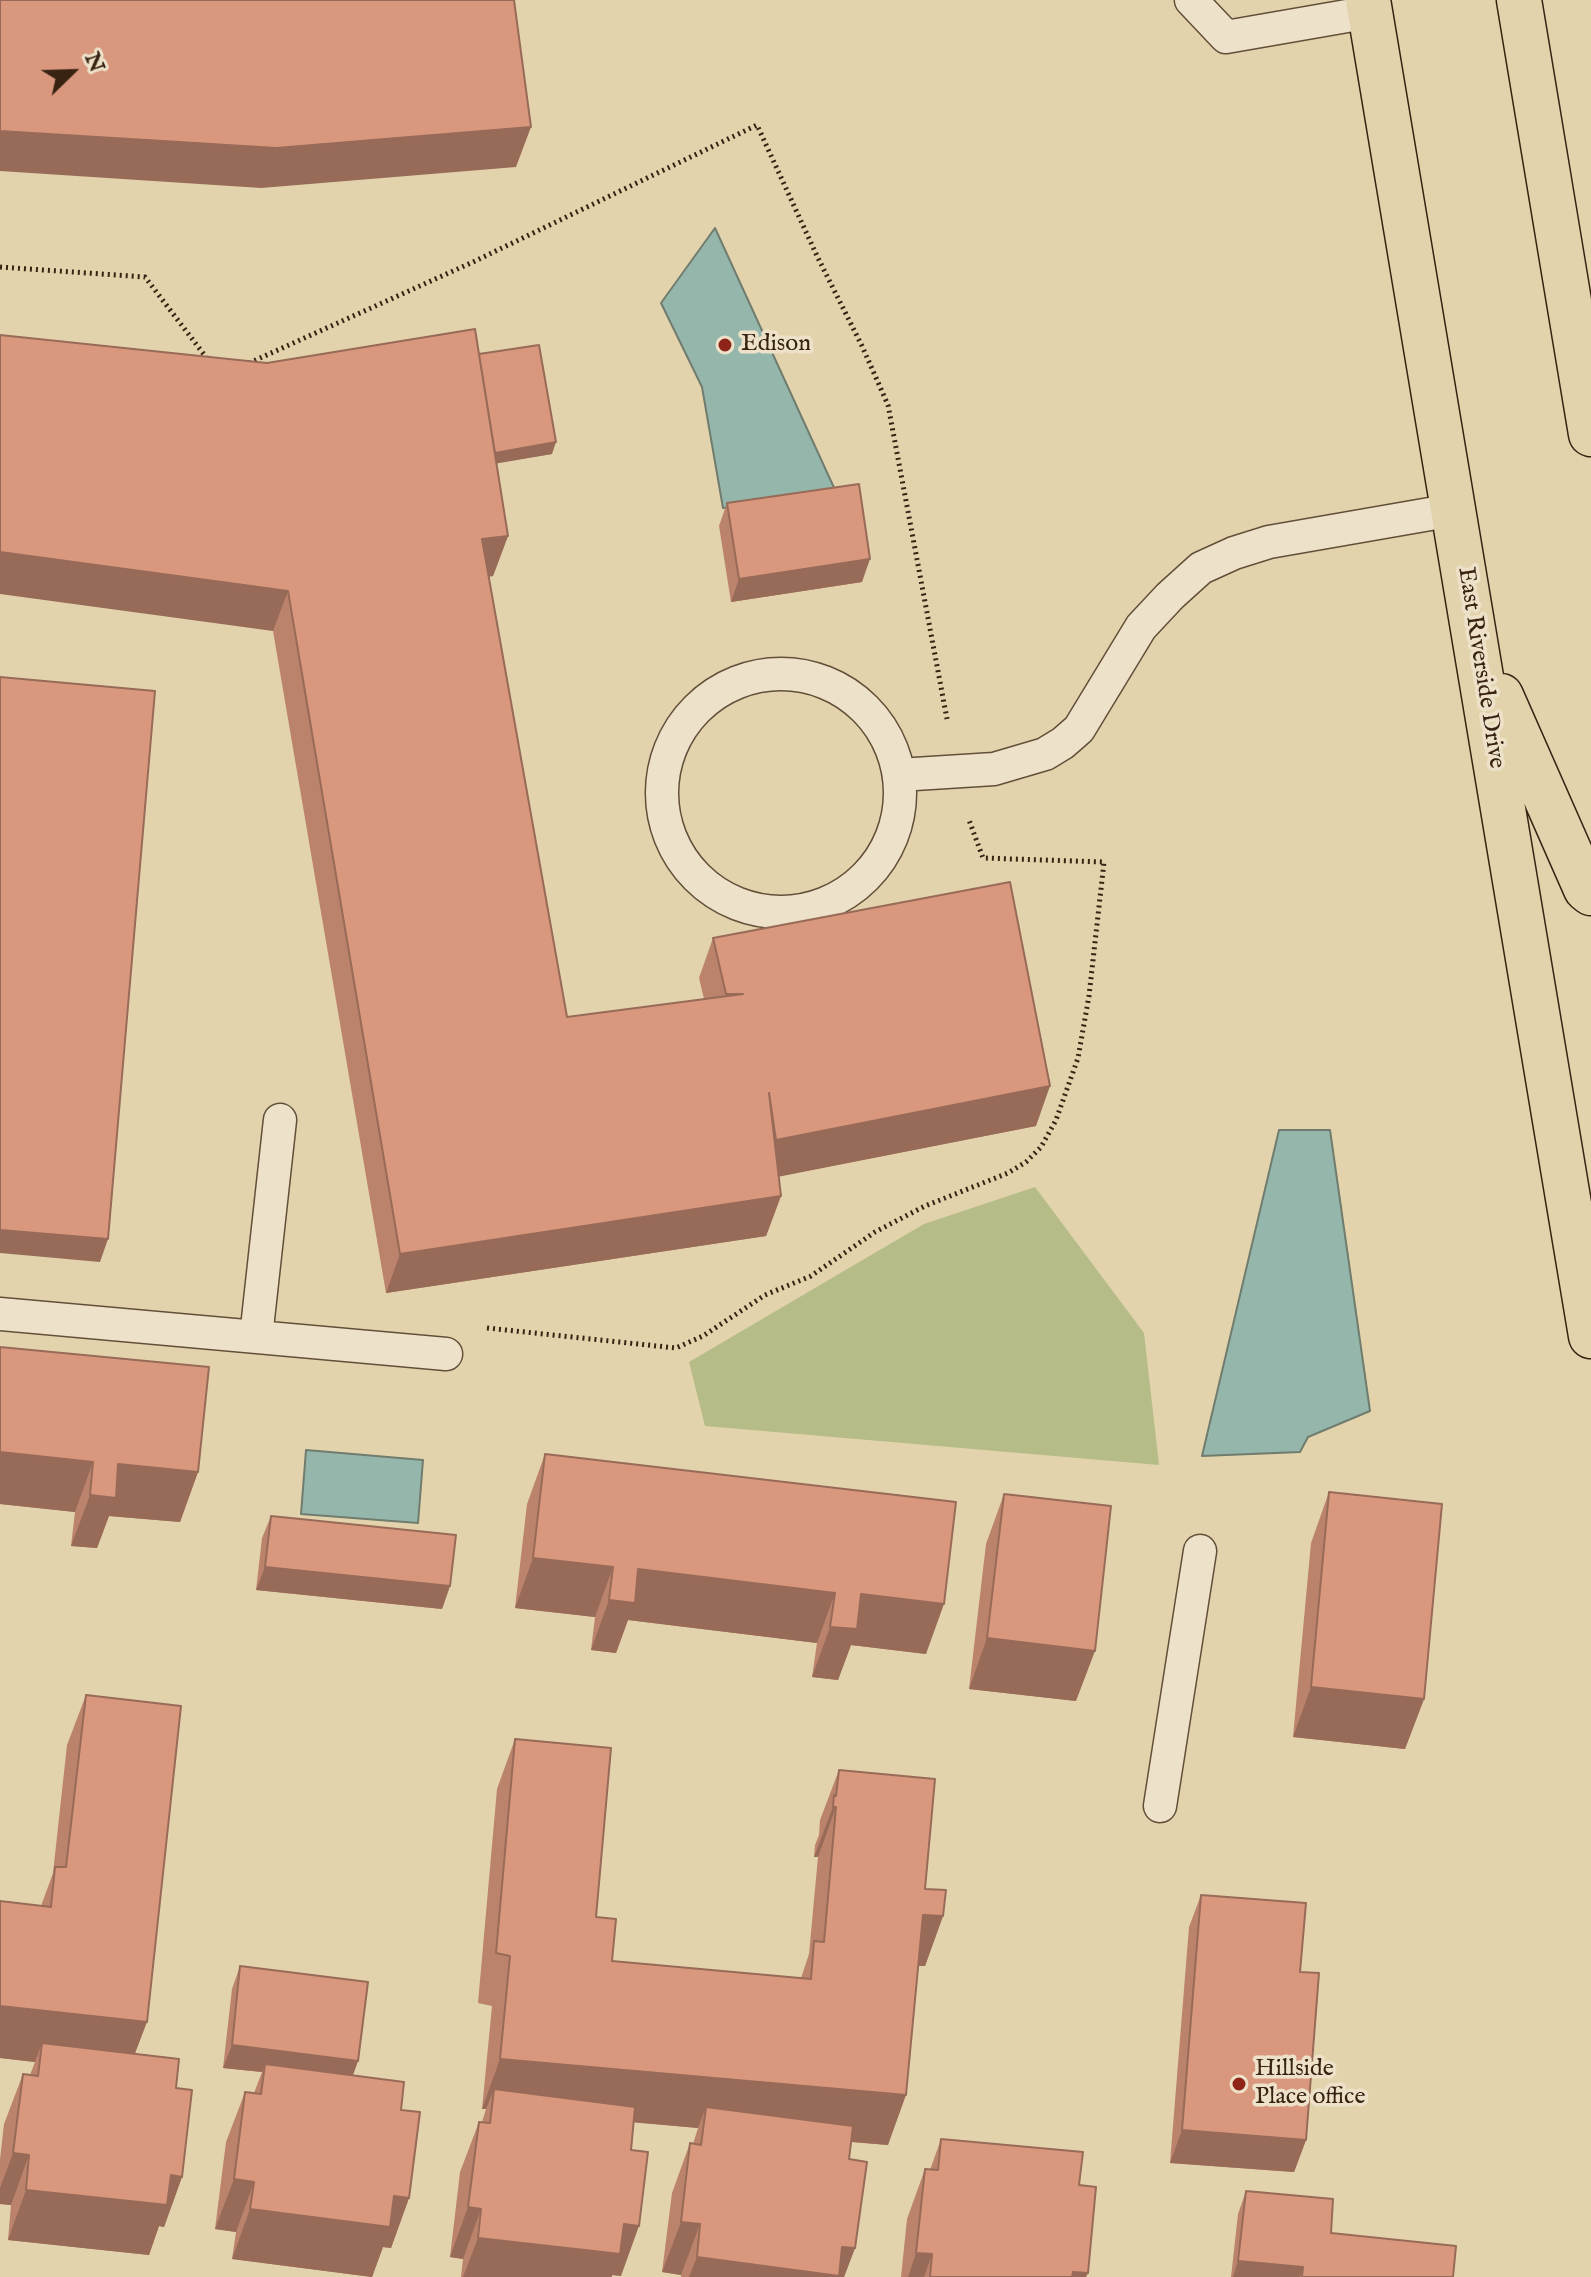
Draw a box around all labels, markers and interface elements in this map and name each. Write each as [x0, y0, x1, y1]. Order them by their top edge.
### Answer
north arrow [32, 32, 112, 112]
text: N [77, 48, 111, 77]
place label: Edison [741, 331, 811, 359]
marker: Edison [716, 336, 734, 354]
street label: East Riverside Drive [1450, 565, 1510, 771]
place label: Hillside Place office [1255, 2056, 1365, 2112]
marker: Hillside Place office [1230, 2075, 1248, 2093]

